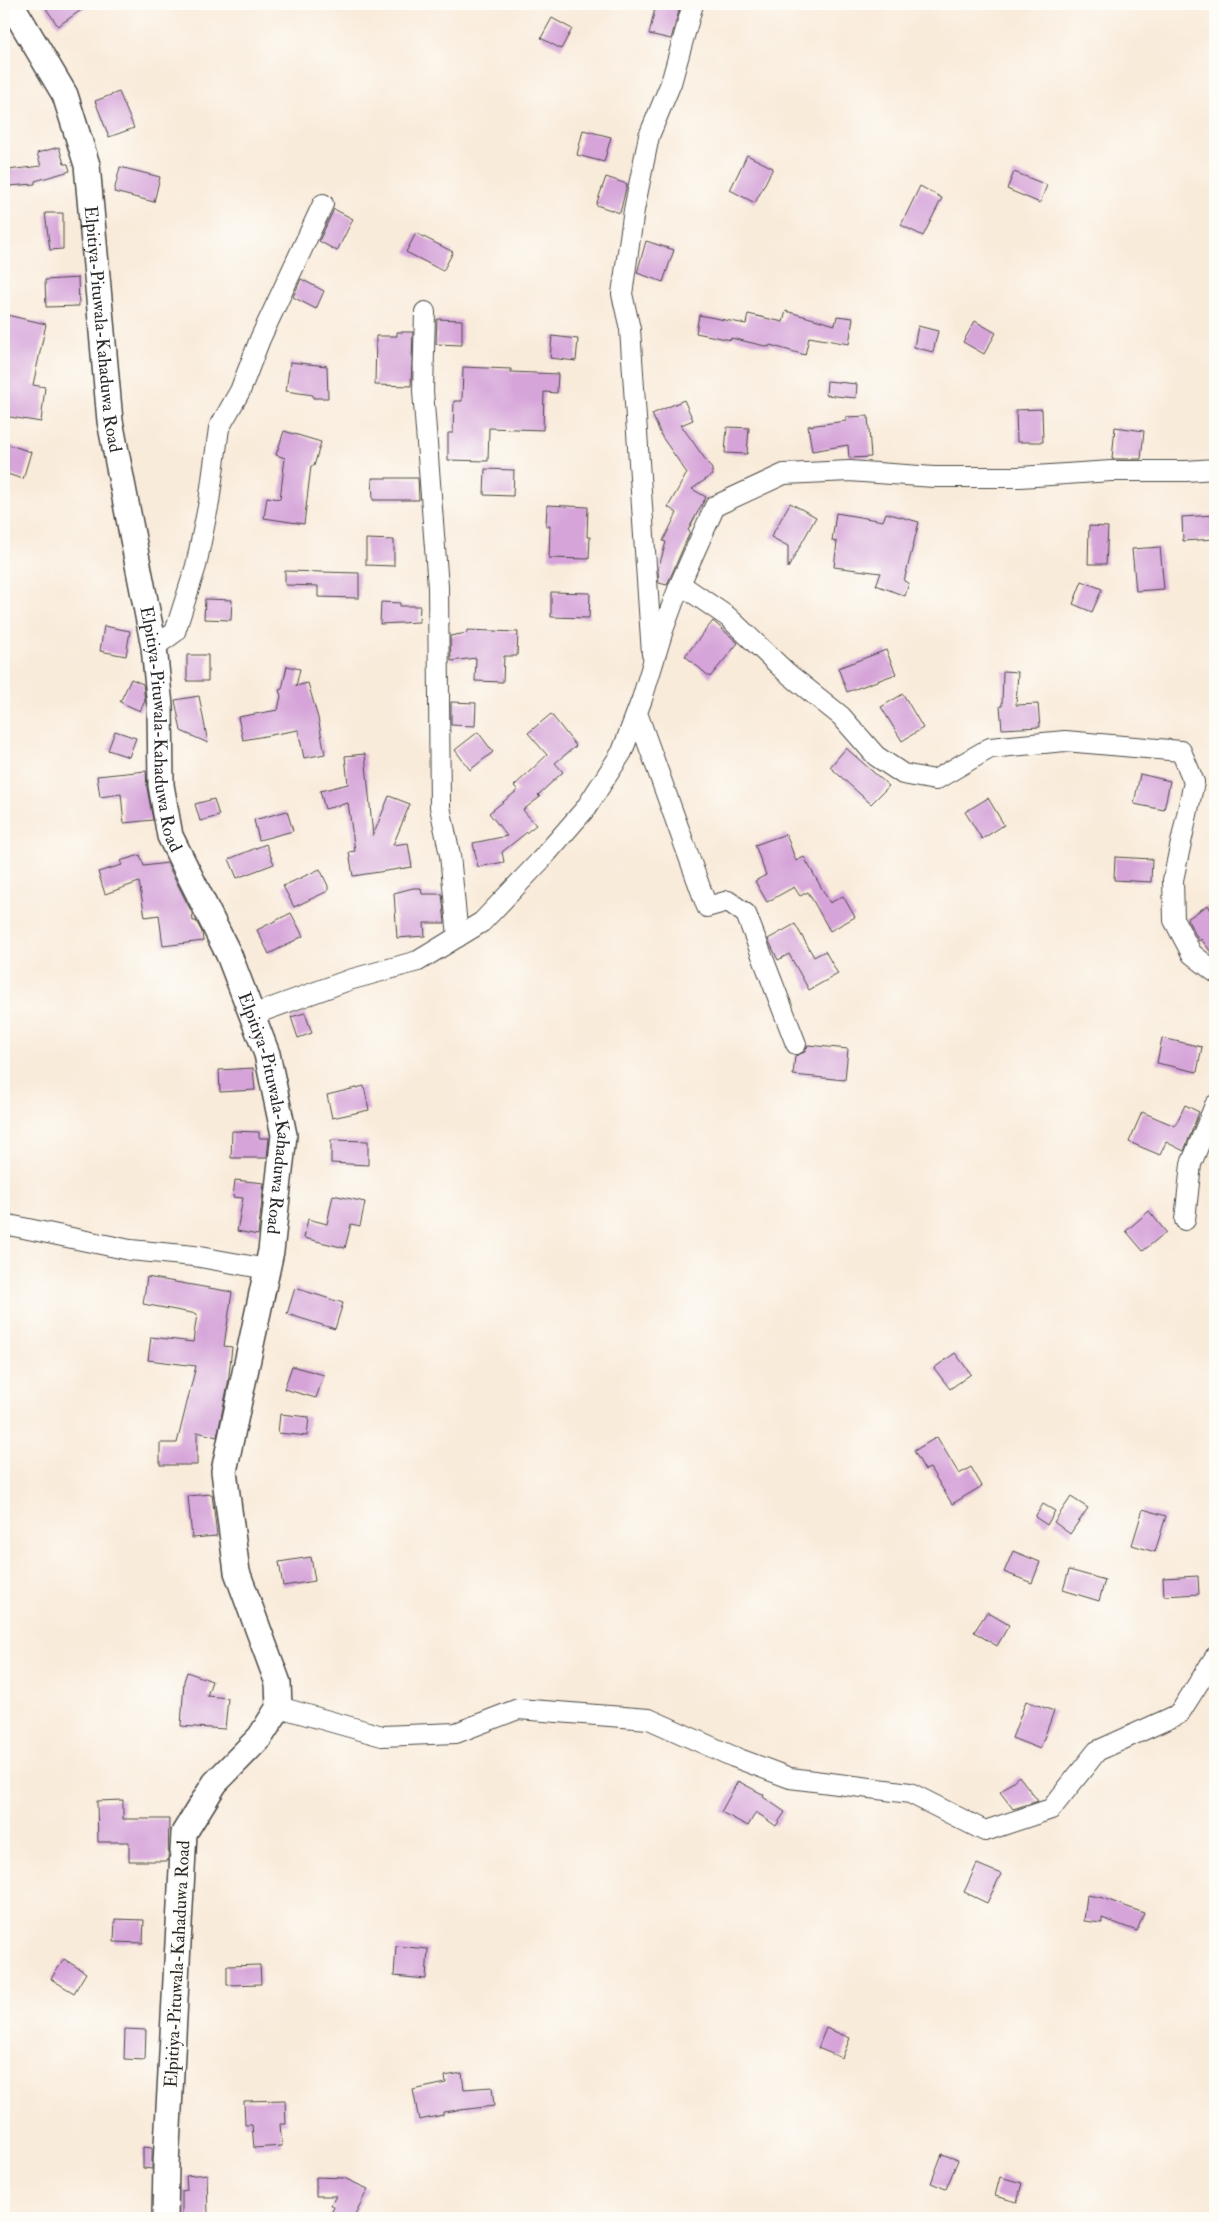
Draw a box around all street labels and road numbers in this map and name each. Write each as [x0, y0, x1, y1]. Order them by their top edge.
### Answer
street label: Elpitiya-Pituwala-Kahaduwa Road [79, 205, 127, 455]
street label: Elpitiya-Pituwala-Kahaduwa Road [134, 604, 187, 856]
street label: Elpitiya-Pituwala-Kahaduwa Road [232, 989, 295, 1236]
street label: Elpitiya-Pituwala-Kahaduwa Road [160, 1840, 195, 2088]

